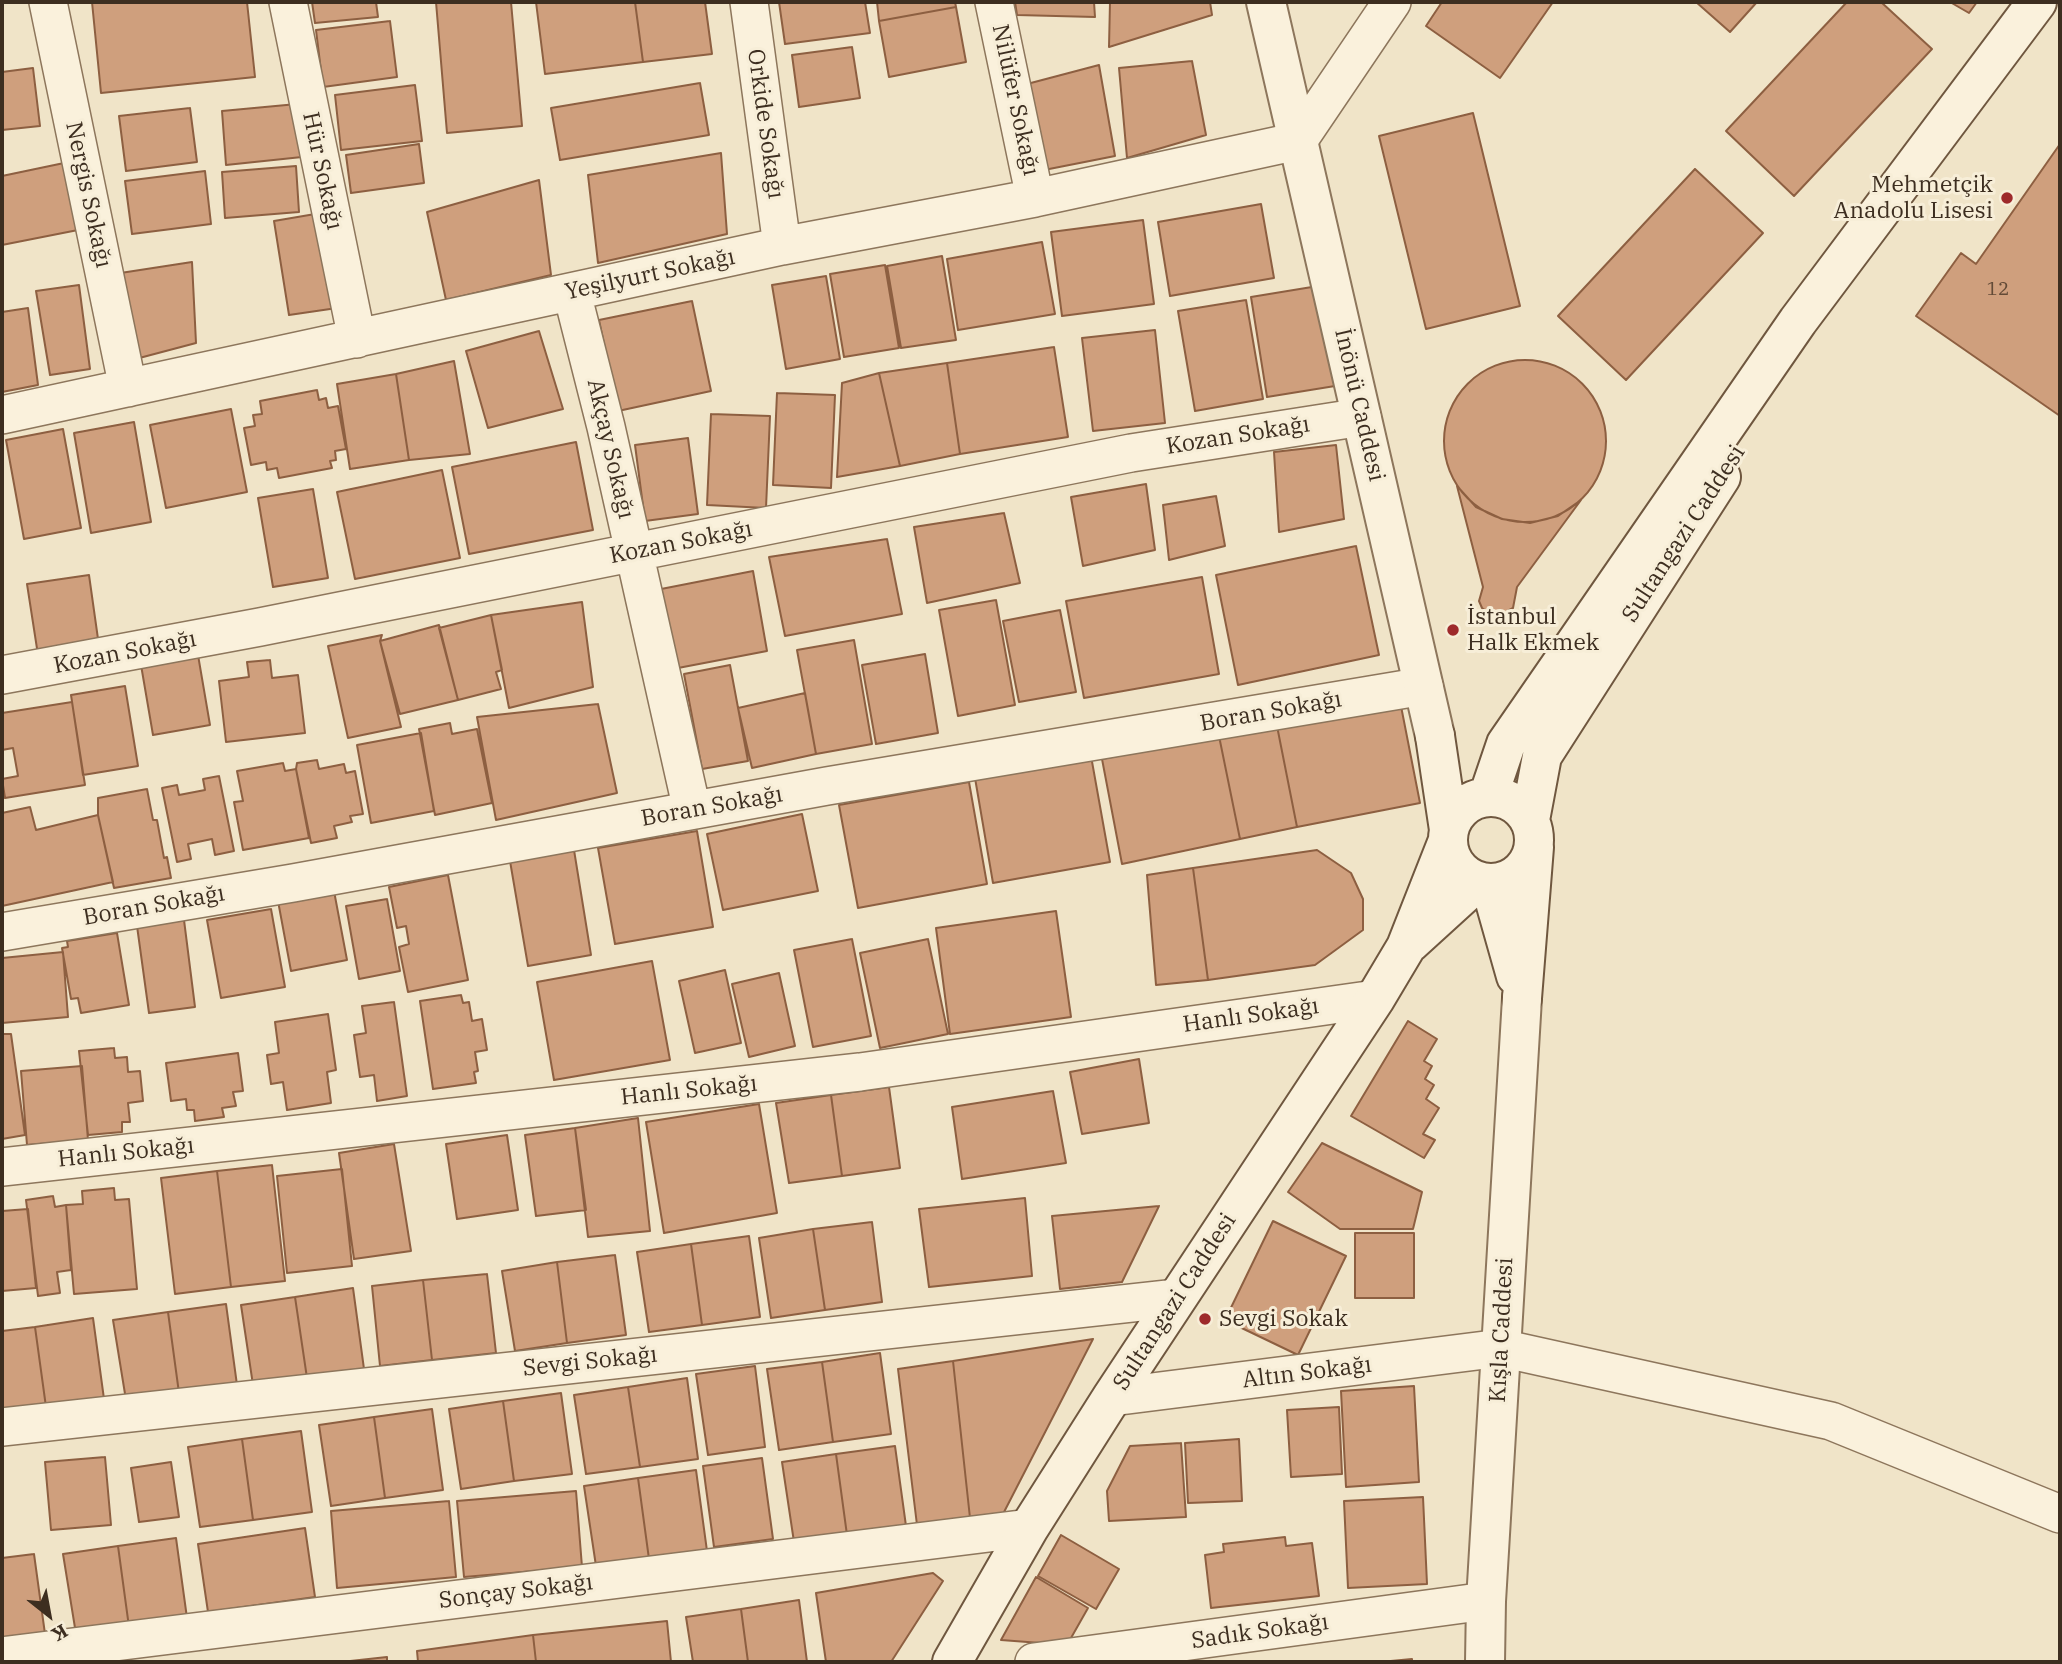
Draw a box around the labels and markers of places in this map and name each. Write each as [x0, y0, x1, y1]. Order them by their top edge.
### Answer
place label: Mehmetçik Anadolu Lisesi [1834, 171, 1993, 225]
marker: Mehmetçik Anadolu Lisesi [1999, 190, 2015, 206]
place label: İstanbul Halk Ekmek [1467, 603, 1599, 657]
marker: İstanbul Halk Ekmek [1445, 622, 1461, 638]
place label: Sevgi Sokak [1219, 1305, 1348, 1333]
marker: Sevgi Sokak [1197, 1311, 1213, 1327]

